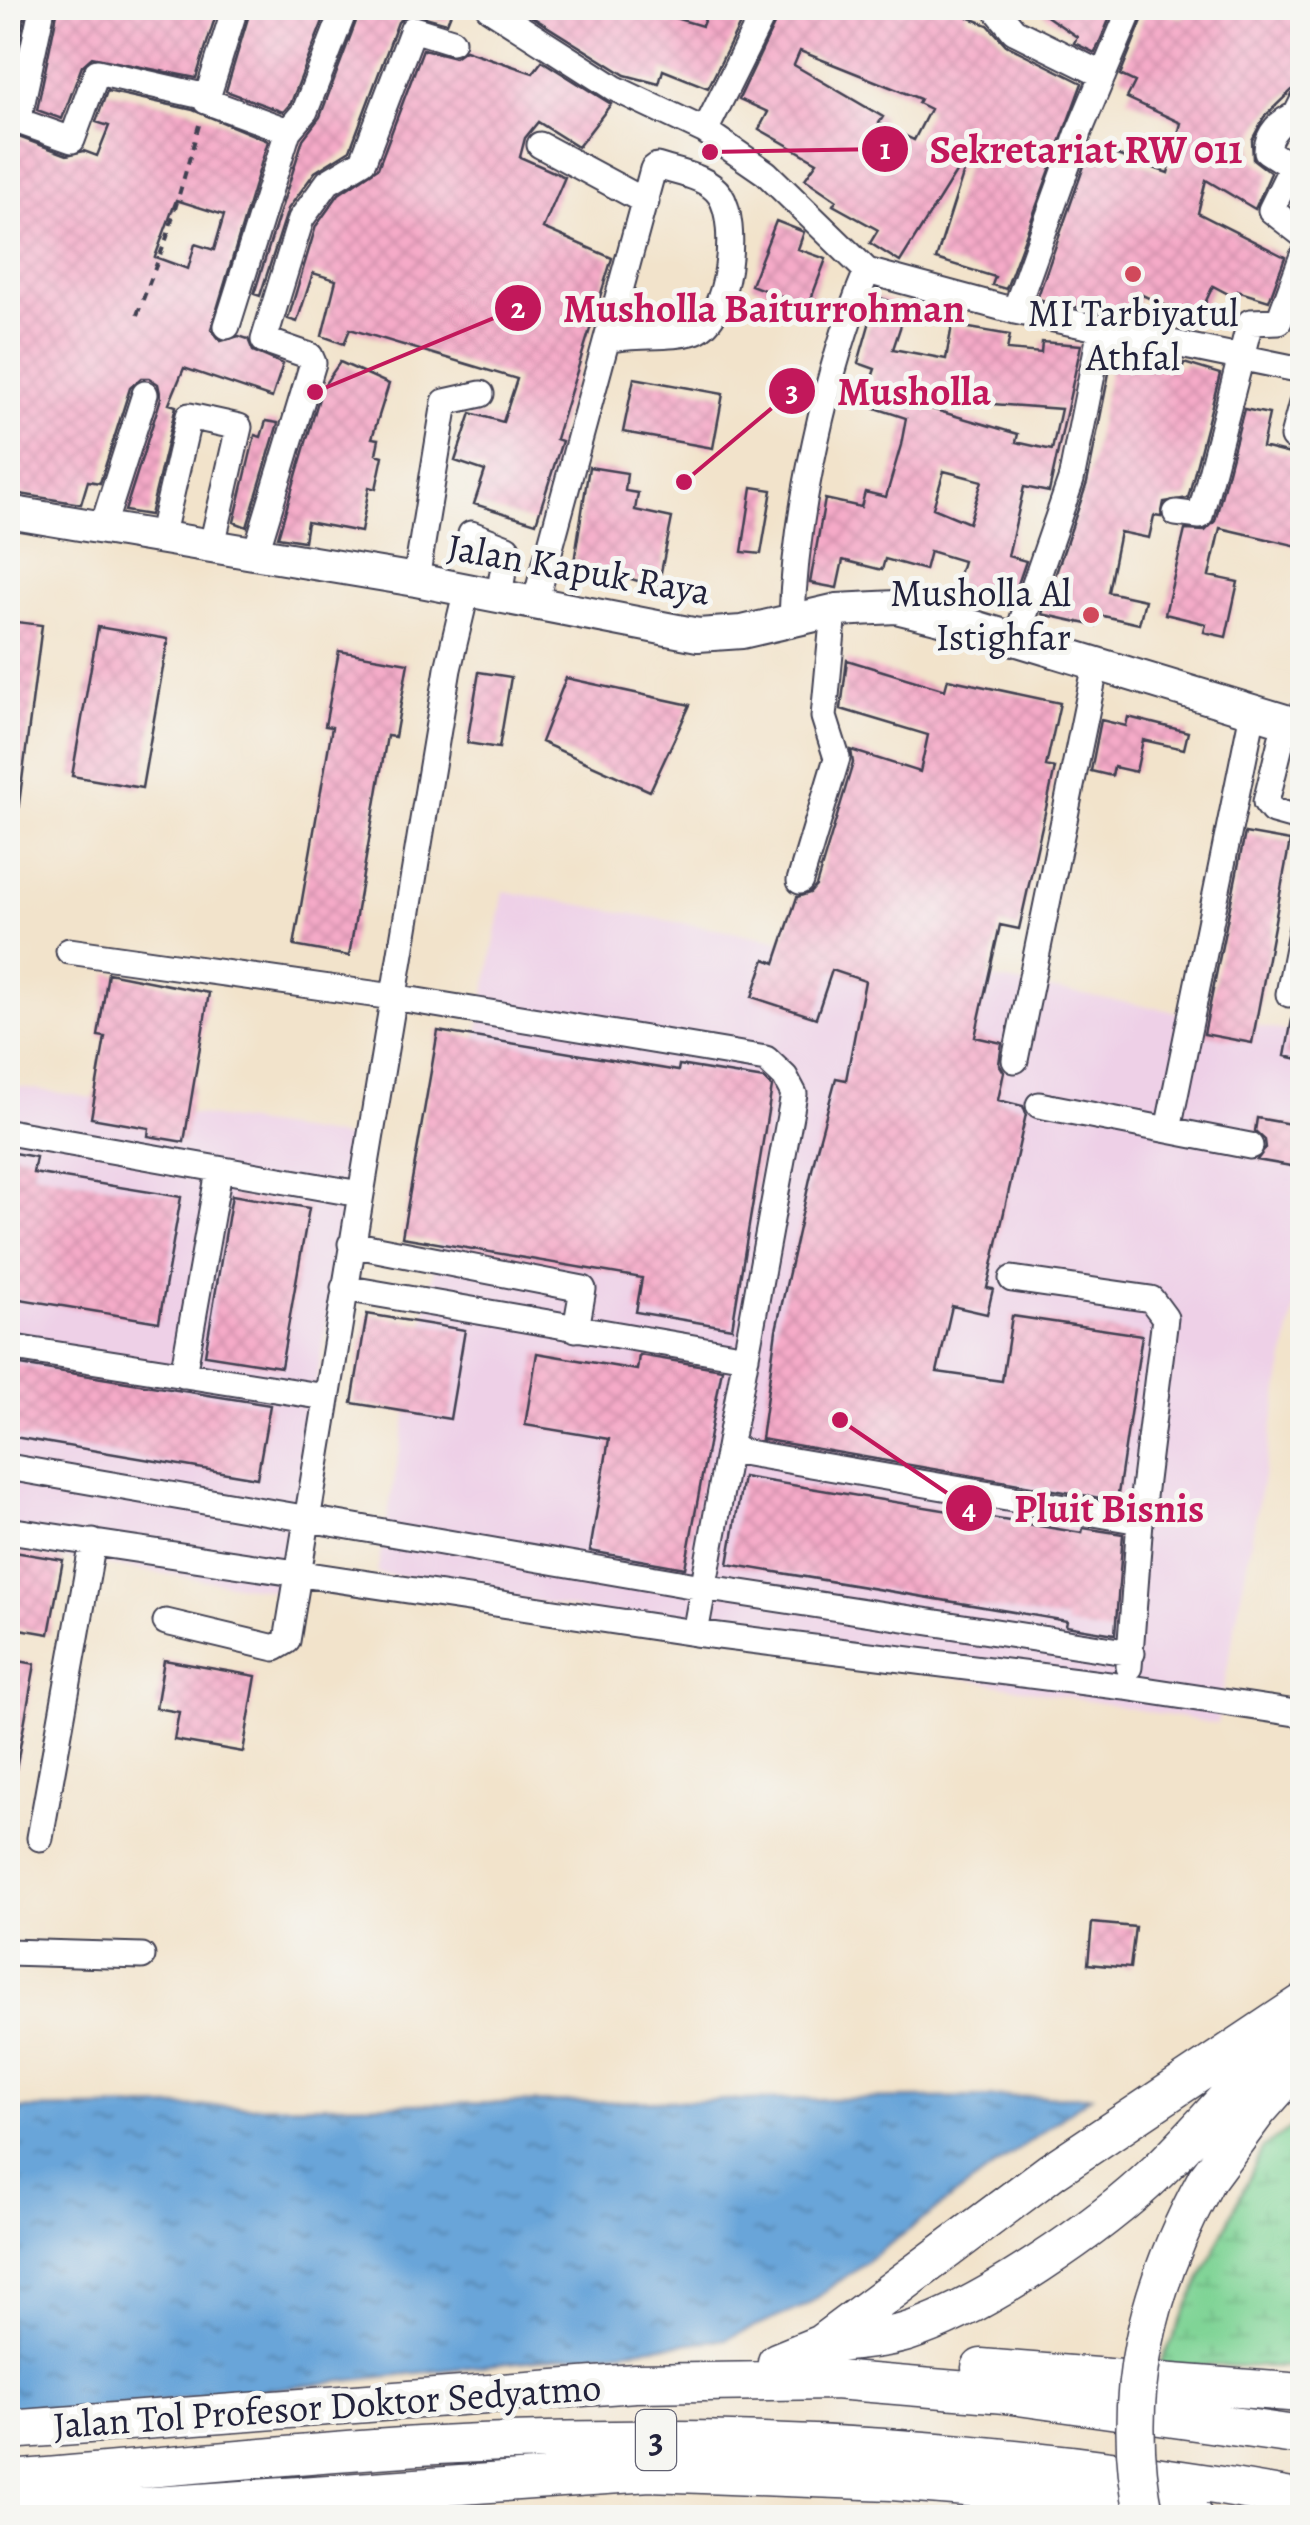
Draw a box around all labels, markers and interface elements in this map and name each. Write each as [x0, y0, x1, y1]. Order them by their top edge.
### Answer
callout: Sekretariat RW 011 [860, 114, 1263, 184]
text: Sekretariat RW 011 [929, 122, 1243, 177]
text: 1 [880, 129, 891, 169]
marker: MI Tarbiyatul Athfal [1122, 263, 1144, 285]
callout: Musholla Baiturrohman [493, 273, 985, 343]
text: Musholla Baiturrohman [563, 281, 965, 336]
place label: MI Tarbiyatul Athfal [1028, 287, 1238, 383]
text: 2 [511, 288, 526, 328]
callout: Musholla [767, 356, 1011, 426]
text: Musholla [837, 364, 992, 419]
text: 3 [786, 371, 798, 411]
street label: Jalan Kapuk Raya [443, 520, 715, 618]
place label: Musholla Al Istighfar [890, 567, 1071, 663]
marker: Musholla Al Istighfar [1080, 604, 1102, 626]
callout: Pluit Bisnis [944, 1473, 1225, 1543]
text: Pluit Bisnis [1014, 1481, 1204, 1536]
text: 4 [962, 1489, 976, 1529]
street label: Jalan Tol Profesor Doktor Sedyatmo [51, 2361, 603, 2451]
road number: 3 [636, 2410, 676, 2470]

